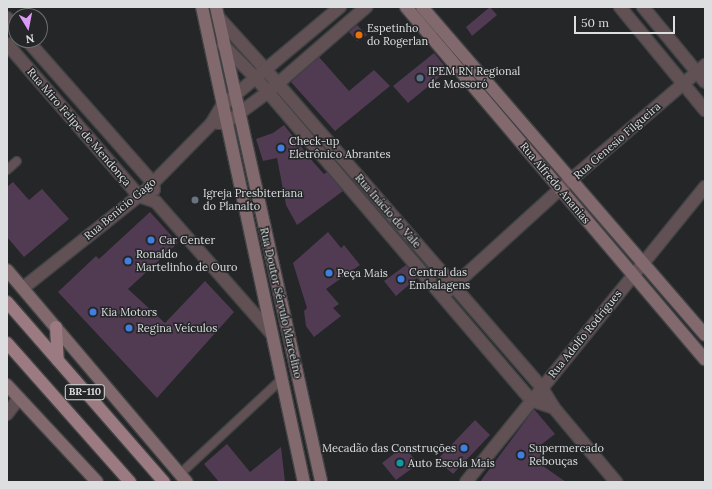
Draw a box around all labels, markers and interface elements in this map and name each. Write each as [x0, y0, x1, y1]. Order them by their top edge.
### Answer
north arrow [8, 8, 48, 48]
scale bar [576, 8, 677, 34]
text: 50 m [581, 15, 609, 30]
place label: Espetinho do Rogerlan [367, 22, 428, 48]
marker: Espetinho do Rogerlan [354, 30, 364, 40]
text: N [25, 31, 35, 46]
street label: Rua Miro Felipe de Mendonça [24, 65, 134, 189]
place label: IPEM RN Regional de Mossoró [428, 65, 520, 91]
marker: IPEM RN Regional de Mossoró [415, 73, 425, 83]
street label: Rua Genesio Filgueira [571, 100, 663, 182]
place label: Check-up Eletrônico Abrantes [289, 135, 391, 161]
street label: Rua Alfredo Ananias [517, 140, 593, 226]
marker: Check-up Eletrônico Abrantes [276, 143, 286, 153]
street label: Rua Inácio do Vale [352, 171, 424, 251]
street label: Rua Benício Gago [82, 175, 158, 243]
place label: Igreja Presbiteriana do Planalto [203, 187, 303, 213]
marker: Igreja Presbiteriana do Planalto [190, 195, 200, 205]
street label: Rua Doutor Sérvulo Marcelino [257, 226, 305, 380]
place label: Car Center [159, 233, 215, 247]
marker: Car Center [146, 235, 156, 245]
place label: Ronaldo Martelinho de Ouro [136, 248, 237, 274]
marker: Ronaldo Martelinho de Ouro [123, 256, 133, 266]
place label: Peça Mais [337, 266, 388, 280]
place label: Central das Embalagens [409, 266, 470, 292]
marker: Peça Mais [324, 268, 334, 278]
marker: Central das Embalagens [396, 274, 406, 284]
street label: Rua Adolfo Rodrigues [545, 287, 625, 381]
place label: Kia Motors [101, 305, 157, 319]
marker: Kia Motors [88, 307, 98, 317]
place label: Regina Veículos [137, 321, 217, 335]
marker: Regina Veículos [124, 323, 134, 333]
road number: BR-110 [64, 384, 106, 400]
place label: Mecadão das Construções [322, 441, 456, 455]
place label: Supermercado Rebouças [529, 442, 604, 468]
marker: Mecadão das Construções [459, 443, 469, 453]
marker: Supermercado Rebouças [516, 450, 526, 460]
place label: Auto Escola Mais [408, 456, 495, 470]
marker: Auto Escola Mais [395, 458, 405, 468]

